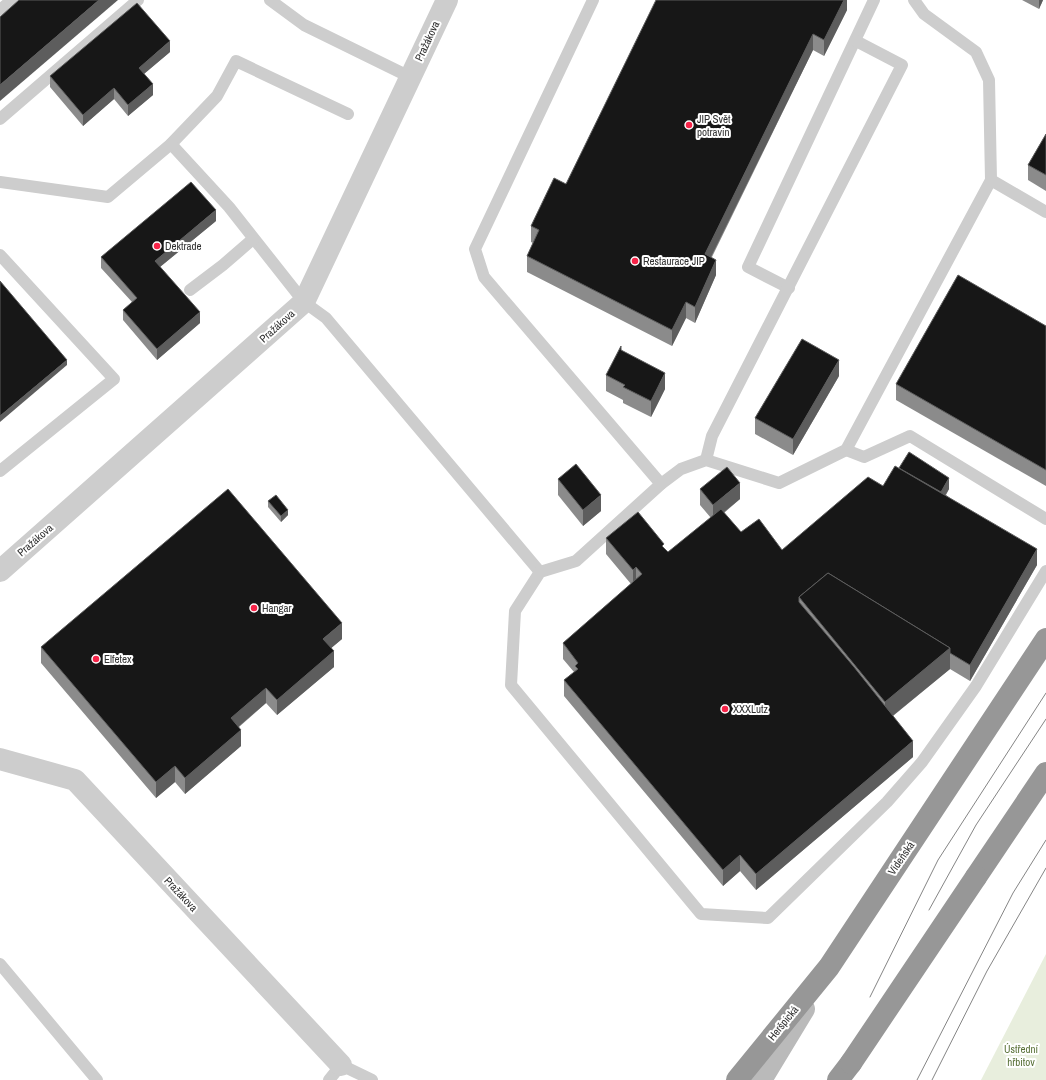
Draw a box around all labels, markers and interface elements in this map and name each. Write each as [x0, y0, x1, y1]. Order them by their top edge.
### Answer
street label: Pražákova [412, 19, 442, 63]
place label: JIP Svět potravin [697, 112, 731, 139]
marker: JIP Svět potravin [684, 120, 694, 130]
place label: Dektrade [165, 239, 202, 253]
marker: Dektrade [152, 241, 162, 251]
place label: Restaurace JIP [643, 254, 705, 268]
marker: Restaurace JIP [630, 256, 640, 266]
street label: Pražákova [256, 307, 298, 345]
street label: Pražákova [14, 521, 56, 559]
place label: Hangar [262, 601, 292, 615]
marker: Hangar [249, 603, 259, 613]
place label: Elfetex [104, 652, 132, 666]
marker: Elfetex [91, 654, 101, 664]
place label: XXXLutz [733, 702, 769, 716]
marker: XXXLutz [720, 704, 730, 714]
street label: Vídeňská [885, 839, 917, 877]
street label: Pražákova [161, 874, 201, 914]
street label: Heršpická [765, 1003, 801, 1043]
park label: Ústřední hřbitov [1004, 1042, 1039, 1069]

